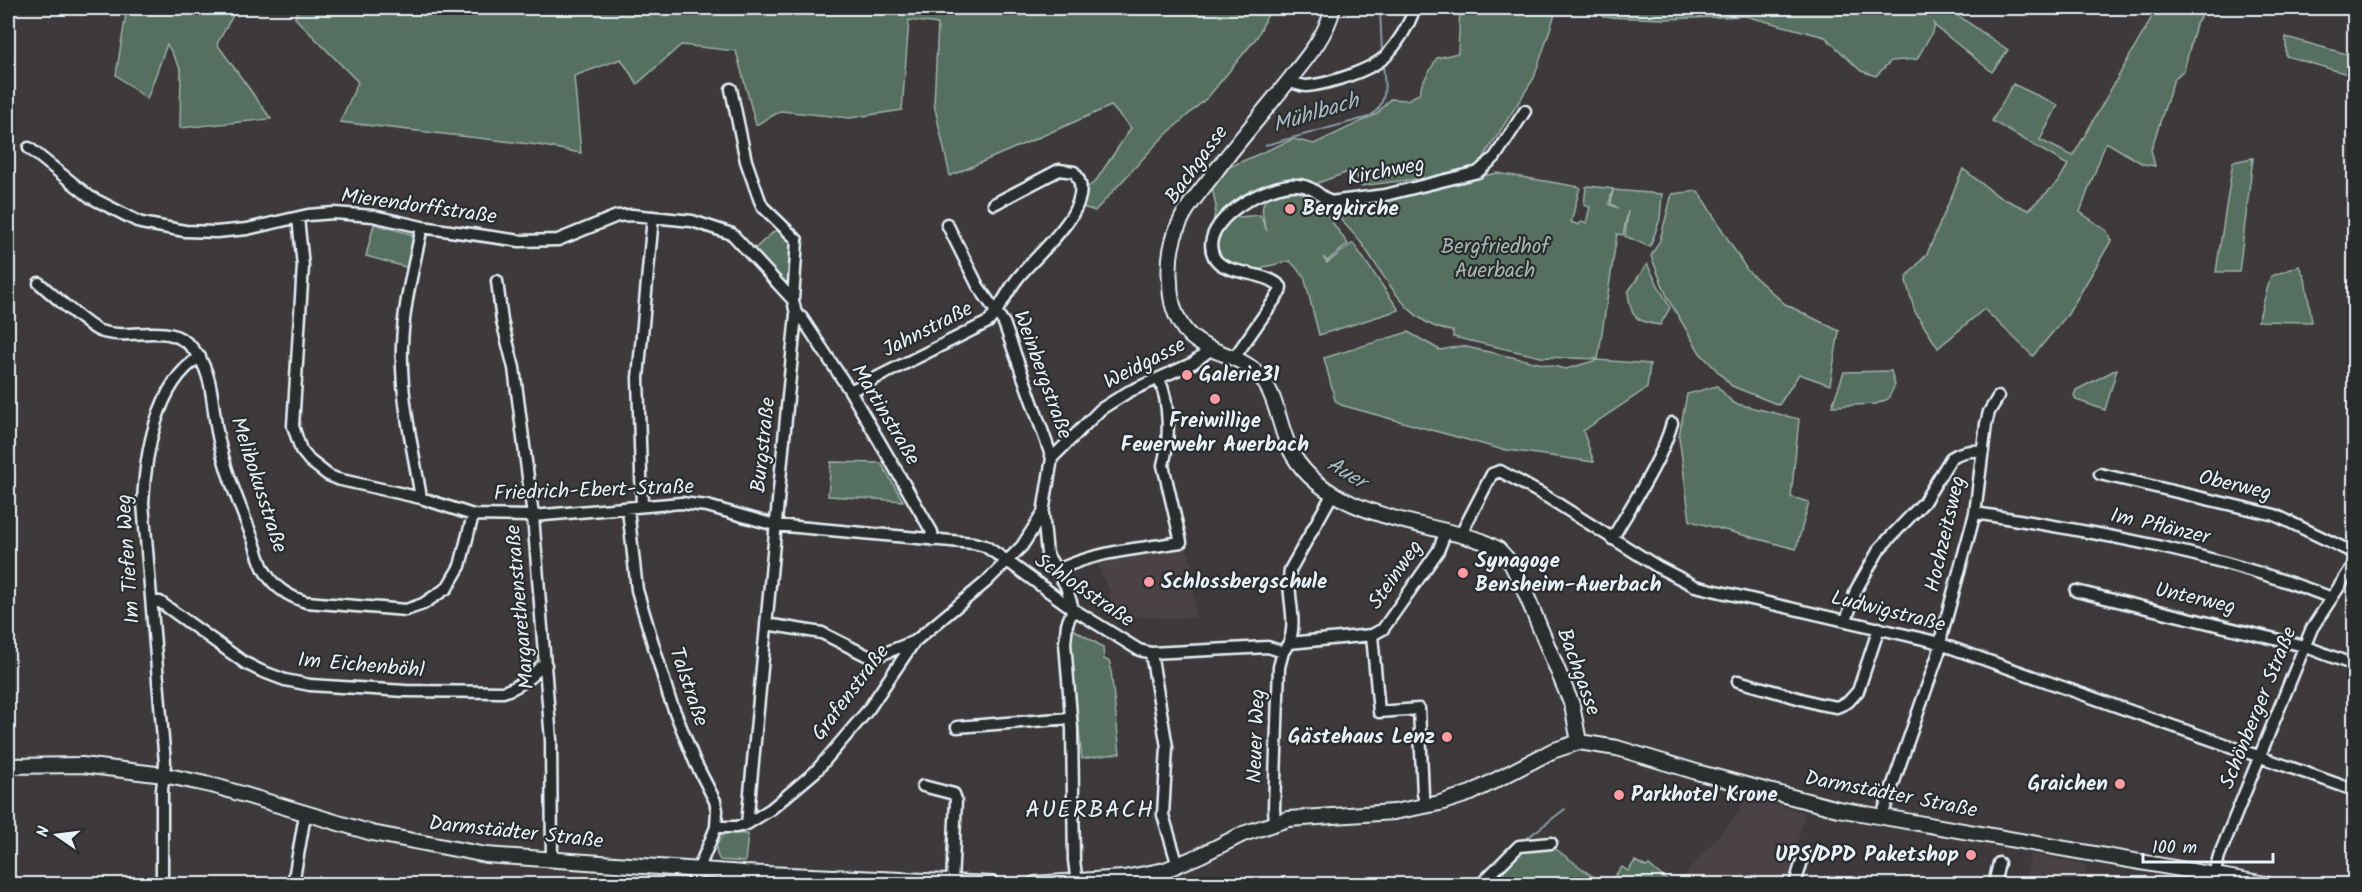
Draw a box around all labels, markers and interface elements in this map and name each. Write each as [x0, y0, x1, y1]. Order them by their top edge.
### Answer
water label: Mühlbach [1269, 84, 1366, 144]
street label: Bachgasse [1157, 118, 1237, 212]
street label: Kirchweg [1344, 148, 1428, 196]
street label: Mierendorffstraße [339, 180, 500, 234]
place label: Bergkirche [1302, 193, 1399, 226]
marker: Bergkirche [1283, 202, 1297, 216]
park label: Bergfriedhof Auerbach [1441, 231, 1551, 288]
street label: Jahnstraße [877, 293, 980, 367]
street label: Weinbergstraße [1003, 306, 1081, 445]
street label: Weidgasse [1098, 329, 1192, 399]
street label: Martinstraße [842, 358, 929, 473]
place label: Galerie31 [1199, 359, 1280, 392]
marker: Galerie31 [1180, 368, 1194, 382]
marker: Freiwillige Feuerwehr Auerbach [1208, 392, 1222, 406]
street label: Burgstraße [743, 395, 785, 494]
place label: Freiwillige Feuerwehr Auerbach [1121, 405, 1309, 462]
street label: Melibokusstraße [220, 413, 296, 558]
water label: Auer [1319, 448, 1377, 502]
street label: Oberweg [2195, 462, 2275, 510]
street label: Friedrich-Ebert-Straße [493, 471, 695, 511]
street label: Hochzeitsweg [1917, 473, 1975, 595]
street label: Im Tiefen Weg [108, 493, 150, 625]
street label: Im Pflänzer [2107, 500, 2214, 555]
street label: Margarethenstraße [497, 523, 545, 691]
street label: Steinweg [1360, 533, 1432, 617]
street label: Schloßstraße [1027, 545, 1141, 637]
place label: Synagoge Bensheim-Auerbach [1475, 545, 1662, 602]
place label: Schlossbergschule [1161, 566, 1327, 599]
marker: Synagoge Bensheim-Auerbach [1456, 566, 1470, 580]
street label: Unterweg [2151, 574, 2239, 624]
marker: Schlossbergschule [1142, 575, 1156, 589]
street label: Ludwigstraße [1827, 582, 1949, 642]
street label: Schönberger Straße [2211, 621, 2307, 794]
street label: Bachgasse [1547, 624, 1609, 721]
street label: Grafenstraße [804, 637, 899, 748]
street label: Talstraße [659, 643, 717, 732]
street label: Im Eichenböhl [296, 644, 426, 688]
street label: Neuer Weg [1239, 688, 1275, 784]
place label: Gästehaus Lenz [1288, 721, 1435, 754]
marker: Gästehaus Lenz [1440, 730, 1454, 744]
street label: Darmstädter Straße [1802, 762, 1981, 828]
place label: Graichen [2028, 768, 2108, 801]
marker: Graichen [2113, 777, 2127, 791]
place label: Parkhotel Krone [1631, 779, 1778, 812]
marker: Parkhotel Krone [1612, 788, 1626, 802]
district label: AUERBACH [1025, 791, 1155, 830]
north arrow [27, 805, 87, 865]
street label: Darmstädter Straße [427, 807, 605, 859]
text: N [31, 824, 57, 840]
scale bar [2143, 826, 2274, 864]
text: 100 m [2152, 834, 2197, 863]
place label: UPS/DPD Paketshop [1775, 839, 1959, 872]
marker: UPS/DPD Paketshop [1964, 848, 1978, 862]

